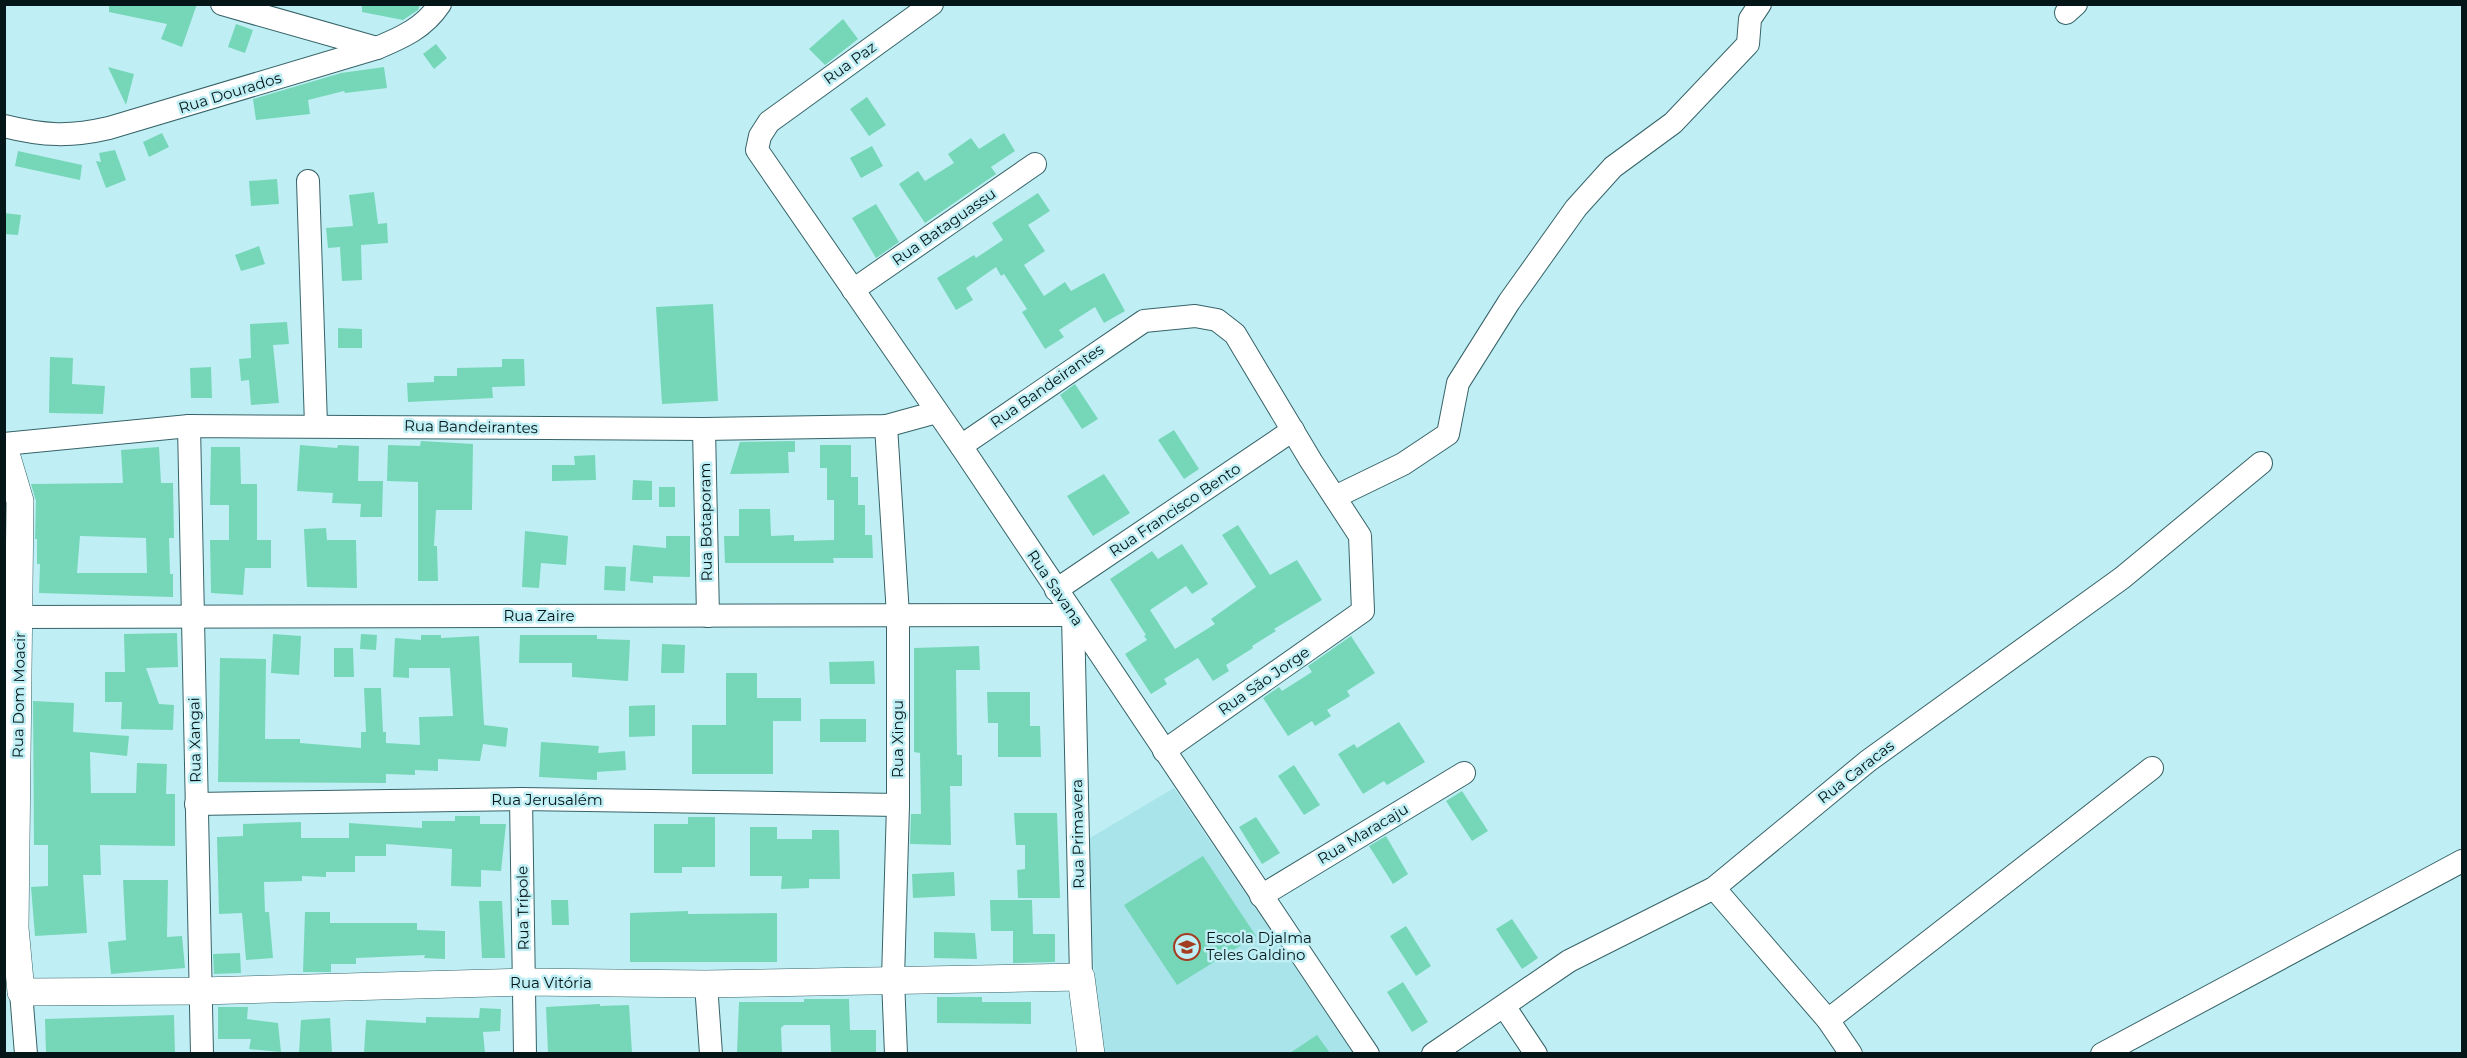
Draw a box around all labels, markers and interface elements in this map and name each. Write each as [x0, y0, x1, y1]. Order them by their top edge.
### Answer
street label: Rua Paz [820, 37, 880, 88]
street label: Rua Dourados [176, 68, 284, 117]
street label: Rua Bataguassu [888, 184, 999, 269]
street label: Rua Bandeirantes [986, 339, 1107, 432]
street label: Rua Bandeirantes [404, 416, 538, 437]
street label: Rua Francisco Bento [1105, 459, 1244, 561]
street label: Rua Botaporam [695, 462, 716, 582]
street label: Rua Savana [1023, 546, 1088, 629]
street label: Rua Zaire [503, 606, 575, 625]
street label: Rua Dom Moacir [8, 632, 29, 758]
street label: Rua São Jorge [1214, 642, 1313, 719]
street label: Rua Xangai [184, 697, 205, 783]
street label: Rua Xingu [888, 700, 907, 778]
street label: Rua Caracas [1814, 736, 1898, 807]
street label: Rua Primavera [1067, 779, 1088, 889]
street label: Rua Jerusalém [491, 790, 603, 809]
street label: Rua Maracaju [1314, 799, 1412, 868]
street label: Rua Trípole [512, 865, 533, 951]
place label: Escola Djalma Teles Galdino [1206, 928, 1312, 964]
school or university icon: Escola Djalma Teles Galdino [1172, 932, 1202, 962]
street label: Rua Vitória [510, 973, 592, 992]

